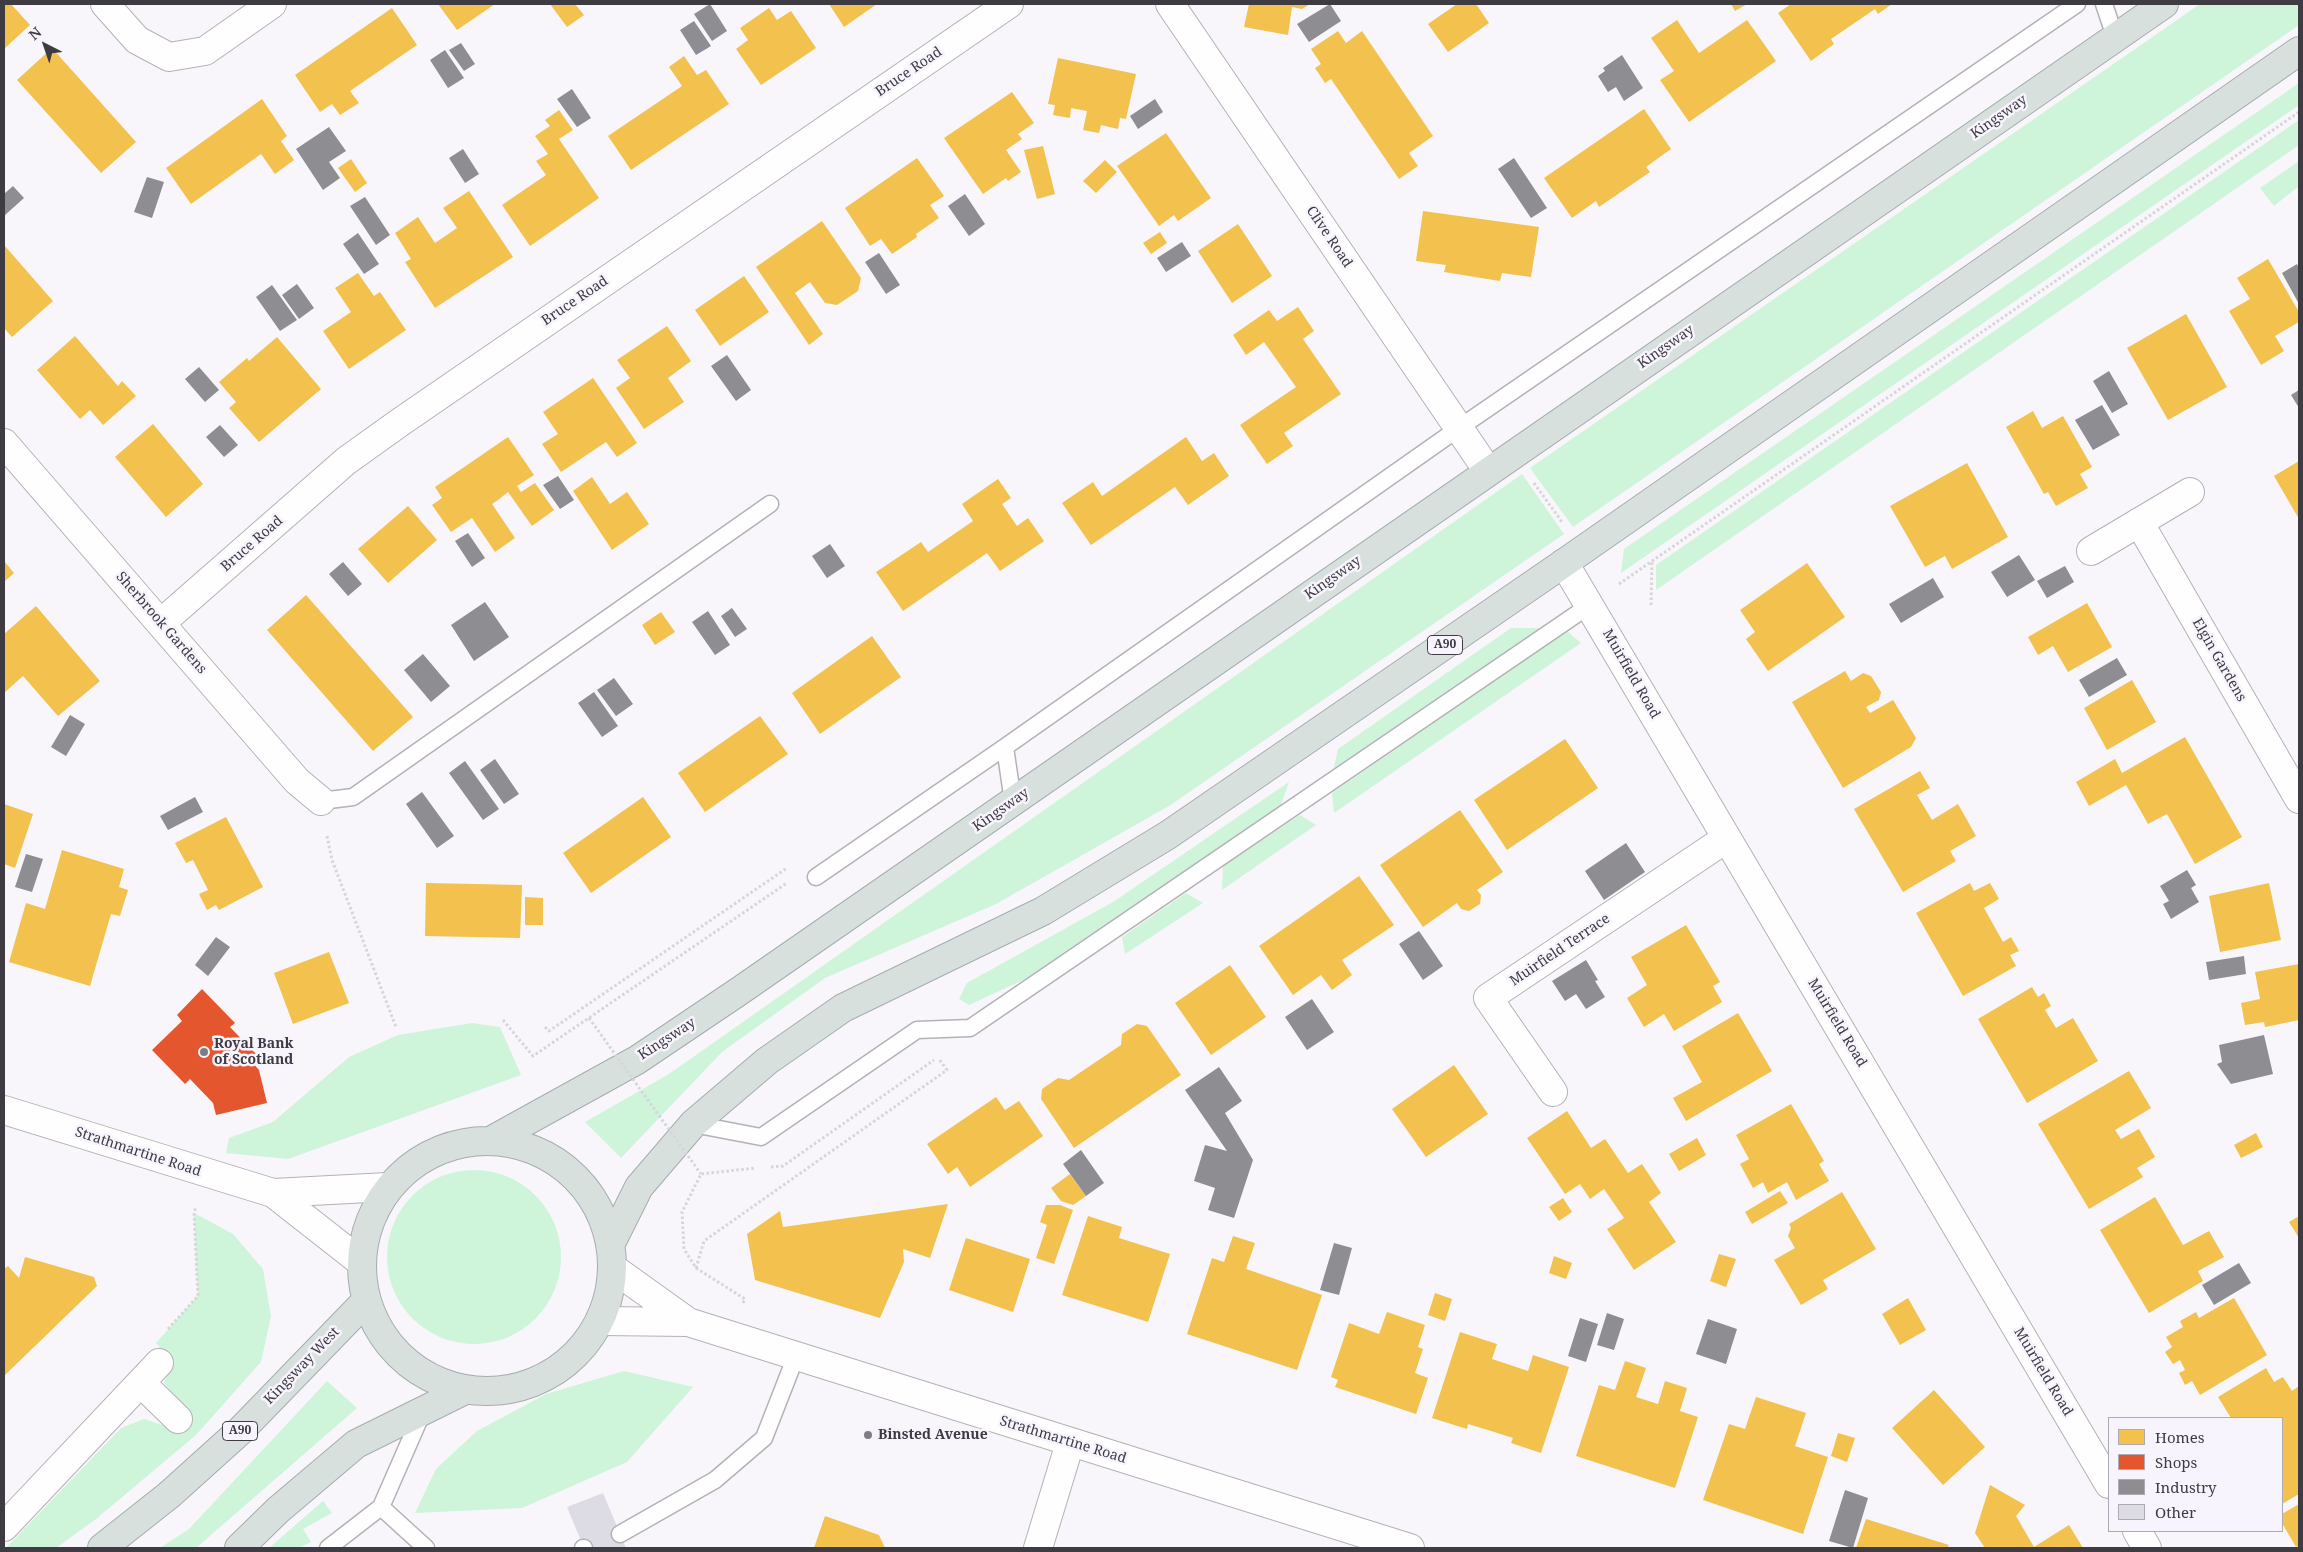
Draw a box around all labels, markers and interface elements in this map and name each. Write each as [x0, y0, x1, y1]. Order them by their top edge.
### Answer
north arrow [20, 20, 70, 70]
text: N [24, 23, 45, 44]
street label: Bruce Road [873, 44, 945, 100]
street label: Kingsway [1968, 92, 2030, 142]
street label: Clive Road [1302, 203, 1356, 271]
street label: Bruce Road [539, 273, 611, 329]
street label: Kingsway [1635, 322, 1697, 372]
street label: Bruce Road [218, 513, 286, 575]
street label: Kingsway [1302, 553, 1364, 603]
street label: Sherbrook Gardens [112, 569, 210, 677]
street label: Elgin Gardens [2188, 615, 2250, 705]
street label: Muirfield Road [1599, 626, 1663, 722]
road number: A90 [1428, 636, 1462, 654]
street label: Kingsway [970, 785, 1032, 835]
street label: Muirfield Terrace [1507, 910, 1613, 990]
street label: Muirfield Road [1804, 976, 1870, 1070]
street label: Kingsway [635, 1014, 699, 1064]
place label: Royal Bank of Scotland [214, 1036, 293, 1068]
marker: Royal Bank of Scotland [198, 1046, 210, 1058]
street label: Strathmartine Road [73, 1124, 203, 1180]
street label: Kingsway West [261, 1324, 343, 1408]
street label: Muirfield Road [2010, 1325, 2076, 1419]
street label: Strathmartine Road [998, 1413, 1128, 1467]
legend [2108, 1417, 2283, 1532]
road number: A90 [222, 1422, 258, 1440]
place label: Binsted Avenue [878, 1427, 988, 1443]
text: Homes [2155, 1427, 2205, 1447]
marker: Binsted Avenue [862, 1429, 874, 1441]
text: Shops [2155, 1452, 2197, 1472]
text: Industry [2155, 1477, 2217, 1497]
text: Other [2155, 1502, 2196, 1522]

